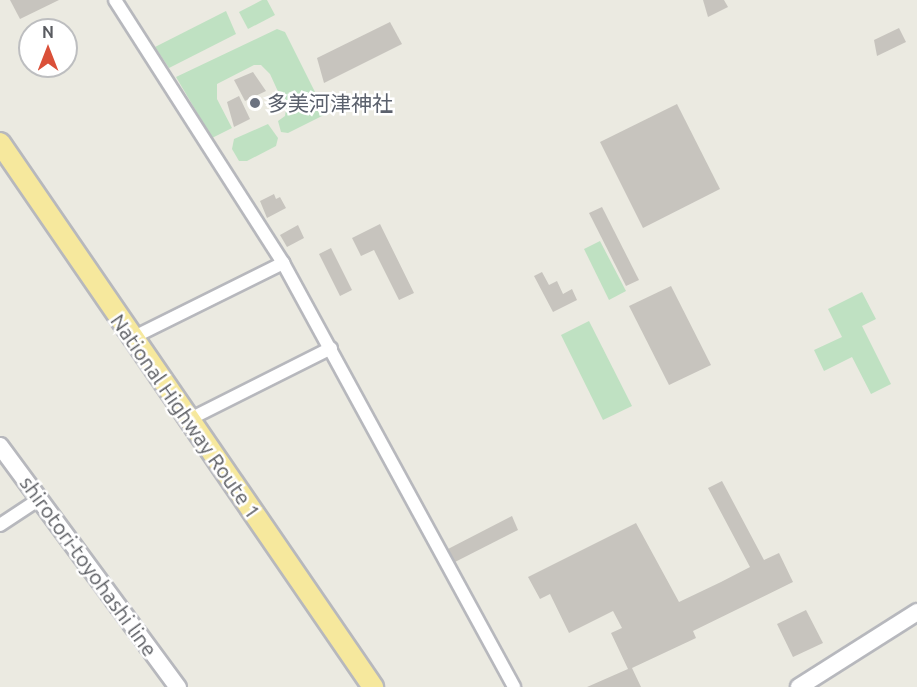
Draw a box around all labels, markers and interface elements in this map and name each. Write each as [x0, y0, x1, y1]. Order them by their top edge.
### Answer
north arrow [18, 18, 78, 78]
text: N [42, 23, 54, 41]
place label: 多美河津神社 [267, 90, 393, 116]
marker: 多美河津神社 [248, 96, 262, 110]
street label: National Highway Route 1 [106, 309, 266, 523]
street label: shirotori-toyohashi line [15, 471, 163, 661]

